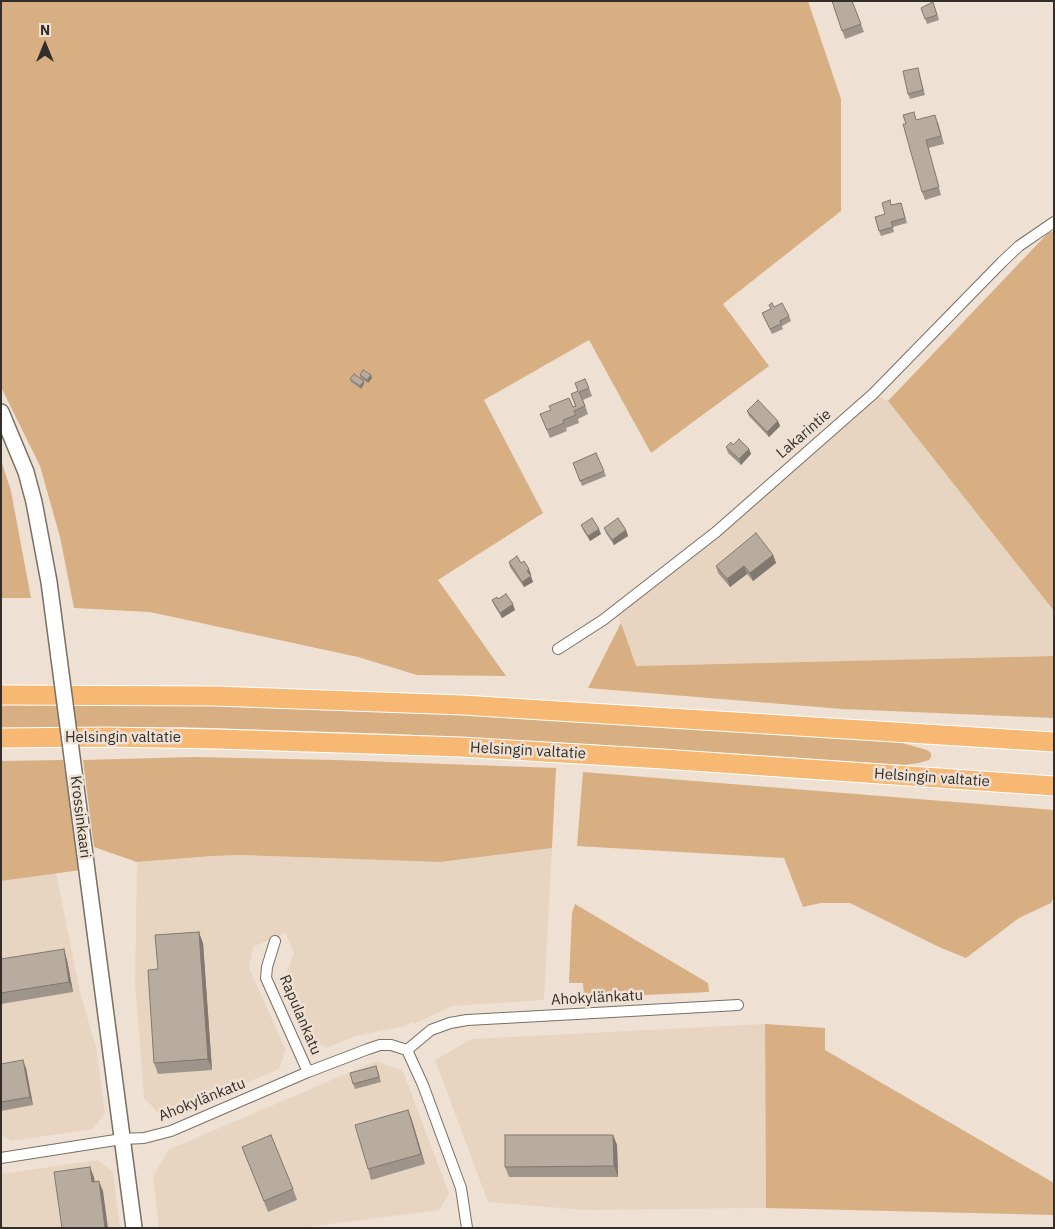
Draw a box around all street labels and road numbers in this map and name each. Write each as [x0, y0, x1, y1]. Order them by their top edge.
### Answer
street label: Lakarintie [773, 405, 835, 463]
street label: Helsingin valtatie [65, 729, 181, 747]
street label: Helsingin valtatie [470, 739, 586, 763]
street label: Helsingin valtatie [874, 765, 990, 791]
street label: Krossinkaari [66, 775, 94, 859]
street label: Rapulankatu [275, 972, 325, 1058]
street label: Ahokylänkatu [551, 987, 643, 1009]
street label: Ahokylänkatu [156, 1074, 248, 1126]

